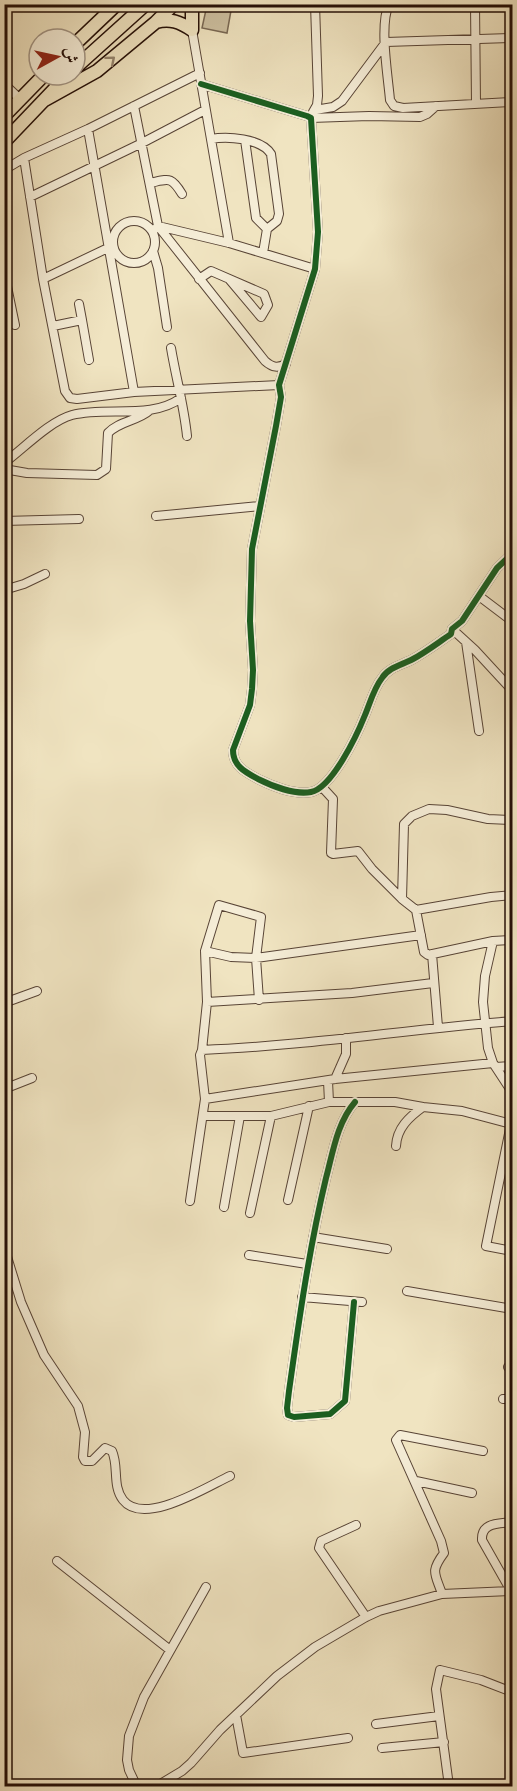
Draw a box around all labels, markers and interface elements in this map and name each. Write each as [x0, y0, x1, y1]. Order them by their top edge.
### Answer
north arrow [27, 27, 87, 87]
text: ش [61, 46, 79, 64]
one-way arrow [104, 56, 115, 67]

